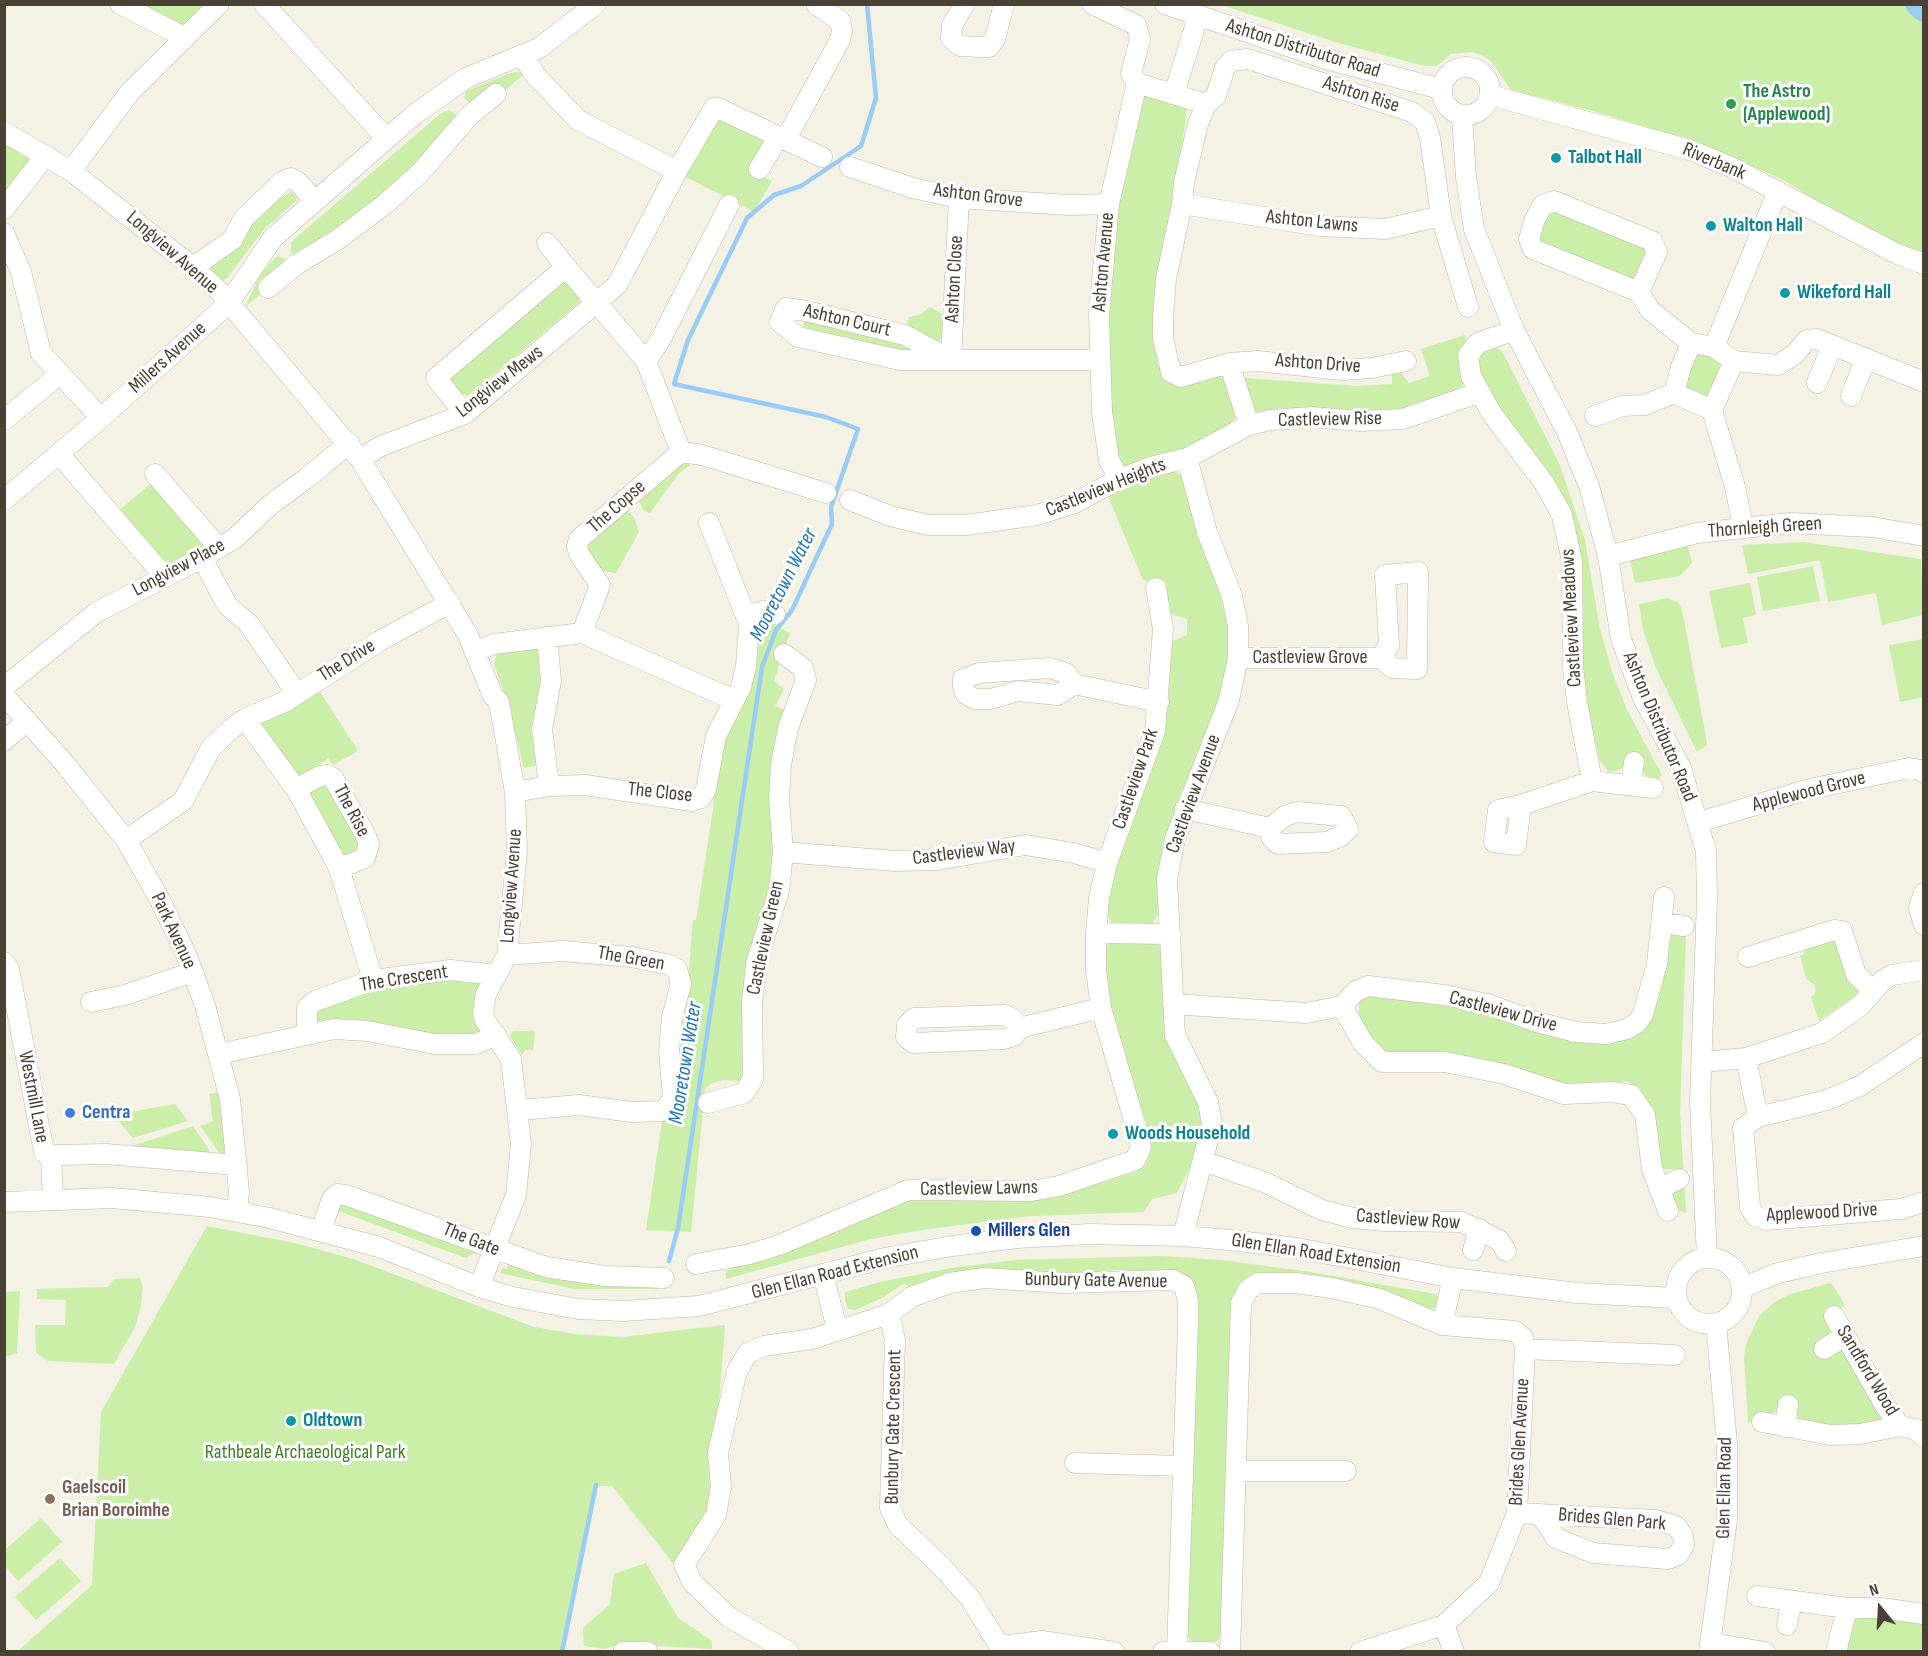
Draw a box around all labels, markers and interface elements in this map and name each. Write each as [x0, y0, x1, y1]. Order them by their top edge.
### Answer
street label: Ashton Distributor Road [1223, 14, 1383, 84]
street label: Ashton Rise [1320, 71, 1402, 119]
place label: The Astro (Applewood) [1743, 80, 1830, 127]
marker: The Astro (Applewood) [1724, 97, 1738, 111]
street label: Riverbank [1679, 138, 1749, 186]
place label: Talbot Hall [1568, 146, 1642, 170]
marker: Talbot Hall [1549, 151, 1563, 165]
street label: Ashton Grove [932, 179, 1024, 213]
street label: Ashton Lawns [1265, 205, 1359, 239]
street label: Longview Avenue [121, 206, 223, 300]
street label: Ashton Avenue [1088, 211, 1120, 313]
place label: Walton Hall [1723, 214, 1803, 238]
marker: Walton Hall [1704, 219, 1718, 233]
street label: Ashton Close [941, 235, 969, 323]
place label: Wikeford Hall [1797, 281, 1891, 305]
marker: Wikeford Hall [1778, 286, 1792, 300]
street label: Ashton Court [801, 299, 893, 343]
street label: Millers Avenue [124, 317, 212, 399]
street label: Longview Mews [452, 341, 548, 423]
street label: Ashton Drive [1275, 349, 1361, 379]
street label: Castleview Rise [1278, 407, 1382, 433]
street label: Castleview Heights [1042, 453, 1170, 523]
street label: The Copse [583, 475, 651, 539]
street label: Thornleigh Green [1707, 512, 1823, 544]
water label: Mooretown Water [745, 524, 823, 646]
street label: Longview Place [129, 534, 229, 602]
street label: Castleview Meadows [1556, 548, 1588, 688]
street label: The Drive [314, 634, 380, 688]
street label: Castleview Grove [1253, 646, 1367, 670]
street label: Ashton Distributor Road [1617, 649, 1701, 805]
street label: Castleview Park [1108, 725, 1164, 833]
street label: Castleview Avenue [1161, 731, 1227, 857]
street label: Applewood Grove [1750, 766, 1868, 818]
street label: The Close [627, 778, 693, 808]
street label: The Rise [327, 781, 375, 841]
street label: Longview Avenue [496, 828, 528, 944]
street label: Castleview Way [911, 835, 1017, 871]
street label: Castleview Green [742, 879, 790, 997]
street label: Park Avenue [145, 889, 201, 973]
street label: The Green [596, 941, 666, 977]
street label: The Crescent [358, 960, 450, 998]
street label: Castleview Drive [1446, 986, 1560, 1038]
water label: Mooretown Water [664, 1000, 708, 1126]
street label: Westmill Lane [12, 1049, 54, 1145]
place label: Centra [82, 1101, 130, 1125]
marker: Centra [63, 1106, 77, 1120]
place label: Woods Household [1125, 1122, 1250, 1146]
marker: Woods Household [1106, 1127, 1120, 1141]
street label: Castleview Lawns [920, 1176, 1038, 1202]
street label: Applewood Drive [1766, 1198, 1878, 1228]
street label: Castleview Row [1355, 1204, 1461, 1236]
street label: The Gate [439, 1218, 503, 1262]
place label: Millers Glen [988, 1219, 1070, 1243]
marker: Millers Glen [969, 1224, 983, 1238]
street label: Glen Ellan Road Extension [1230, 1229, 1402, 1279]
street label: Glen Ellan Road Extension [749, 1241, 921, 1305]
street label: Bunbury Gate Avenue [1024, 1268, 1168, 1294]
street label: Sandford Wood [1831, 1321, 1903, 1421]
street label: Bunbury Gate Crescent [881, 1349, 907, 1505]
street label: Brides Glen Avenue [1505, 1378, 1535, 1506]
place label: Oldtown [303, 1409, 362, 1433]
marker: Oldtown [284, 1414, 298, 1428]
street label: Glen Ellan Road [1712, 1437, 1738, 1539]
park label: Rathbeale Archaeological Park [205, 1441, 405, 1465]
place label: Gaelscoil Brian Boroimhe [62, 1476, 170, 1523]
marker: Gaelscoil Brian Boroimhe [43, 1492, 57, 1506]
street label: Brides Glen Park [1557, 1503, 1667, 1537]
north arrow [1850, 1578, 1910, 1638]
text: N [1867, 1580, 1881, 1601]

